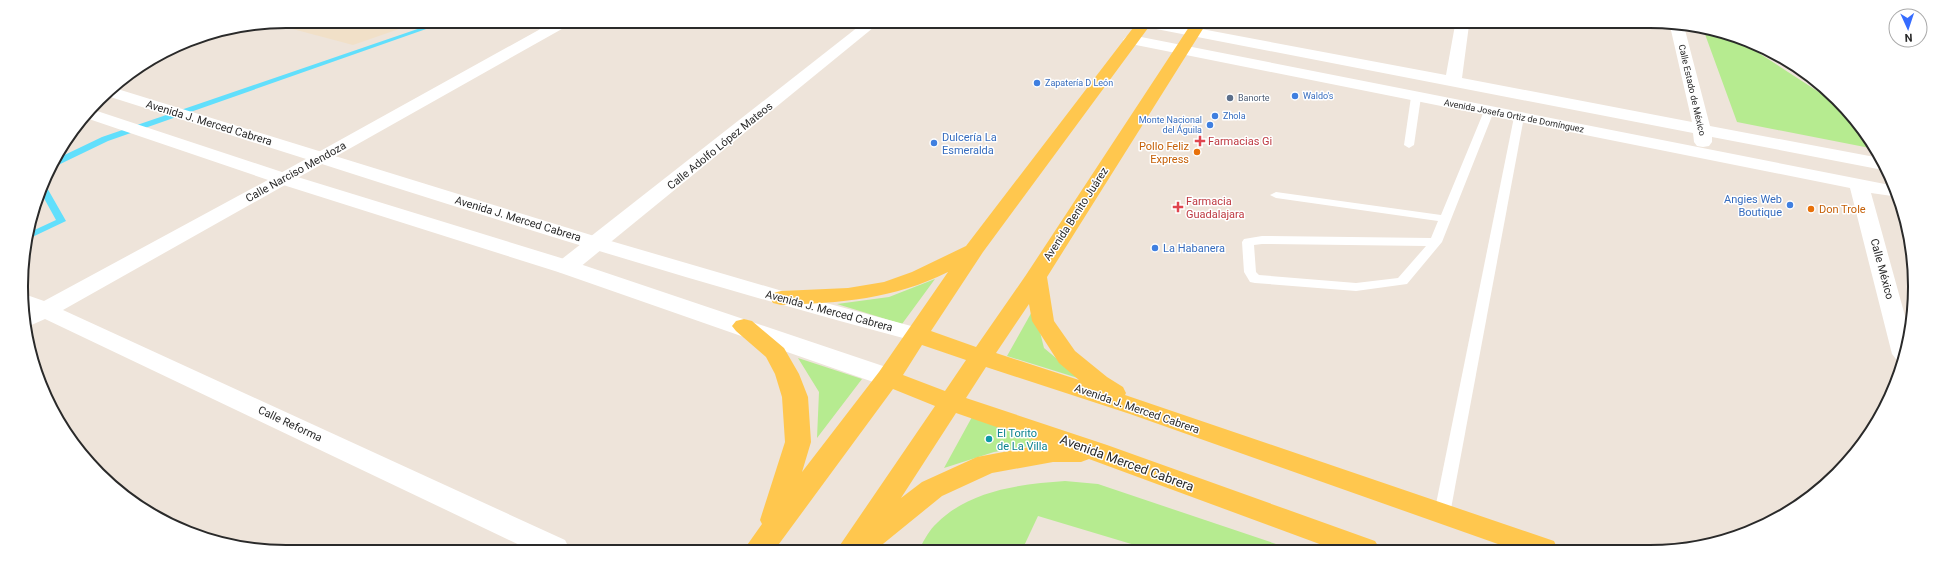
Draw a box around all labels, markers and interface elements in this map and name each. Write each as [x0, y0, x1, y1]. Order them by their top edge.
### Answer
north arrow [1888, 8, 1928, 48]
text: N [1904, 31, 1913, 44]
street label: Calle Estado de México [1677, 43, 1707, 137]
marker: Zapatería D León [1032, 78, 1042, 88]
place label: Zapatería D León [1045, 78, 1113, 88]
marker: Waldo's [1290, 91, 1300, 101]
place label: Waldo's [1303, 91, 1334, 101]
marker: Banorte [1225, 93, 1235, 103]
place label: Banorte [1238, 93, 1270, 103]
street label: Avenida Josefa Ortiz de Domínguez [1443, 97, 1585, 135]
street label: Avenida J. Merced Cabrera [144, 98, 274, 148]
street label: Calle Adolfo López Mateos [665, 99, 775, 192]
marker: Zhola [1210, 111, 1220, 121]
place label: Zhola [1223, 111, 1246, 121]
place label: Monte Nacional del Águila [1139, 115, 1202, 135]
marker: Monte Nacional del Águila [1205, 120, 1215, 130]
place label: Dulcería La Esmeralda [942, 131, 997, 157]
place label: Farmacias Gi [1208, 135, 1272, 148]
marker: Farmacias Gi [1195, 136, 1205, 146]
marker: Dulcería La Esmeralda [929, 138, 939, 148]
street label: Calle Narciso Mendoza [243, 139, 349, 205]
place label: Pollo Feliz Express [1139, 140, 1190, 166]
marker: Pollo Feliz Express [1192, 147, 1202, 157]
street label: Avenida Benito Juárez [1041, 164, 1111, 263]
place label: Angies Web Boutique [1724, 193, 1782, 219]
street label: Avenida J. Merced Cabrera [453, 194, 583, 244]
place label: Farmacia Guadalajara [1186, 195, 1245, 221]
marker: Angies Web Boutique [1785, 200, 1795, 210]
marker: Farmacia Guadalajara [1173, 202, 1183, 212]
place label: Don Trole [1819, 203, 1866, 216]
marker: Don Trole [1806, 204, 1816, 214]
street label: Calle México [1868, 237, 1896, 301]
place label: La Habanera [1163, 242, 1225, 255]
marker: La Habanera [1150, 243, 1160, 253]
street label: Avenida J. Merced Cabrera [764, 288, 894, 334]
street label: Avenida J. Merced Cabrera [1073, 381, 1201, 437]
street label: Calle Reforma [256, 404, 324, 445]
place label: El Torito de La Villa [997, 427, 1047, 453]
street label: Avenida Merced Cabrera [1058, 432, 1196, 494]
marker: El Torito de La Villa [984, 434, 994, 444]

